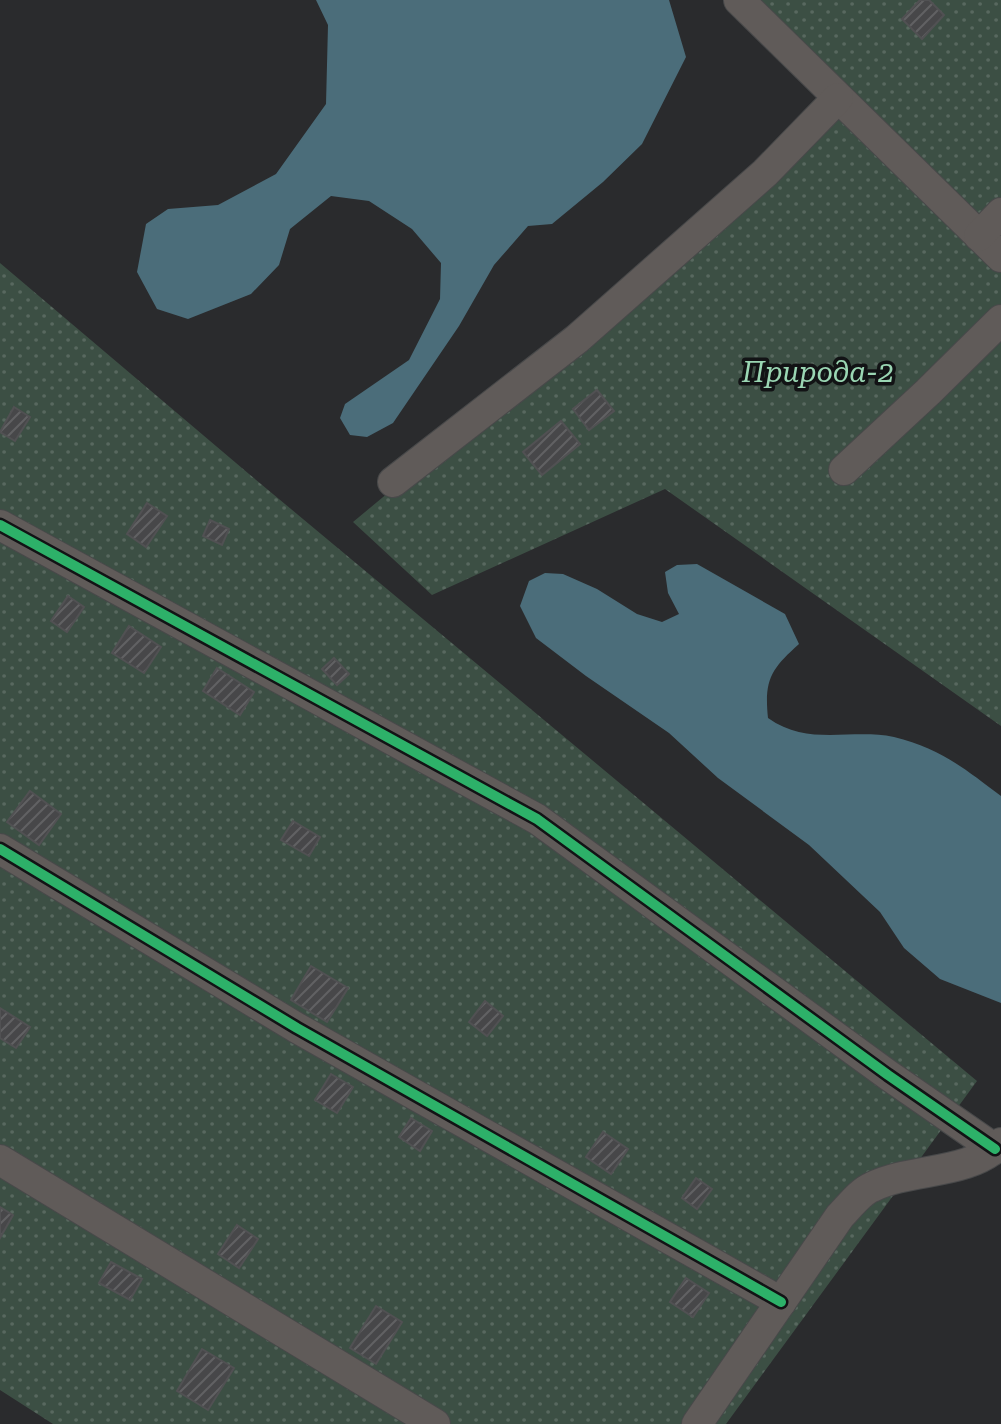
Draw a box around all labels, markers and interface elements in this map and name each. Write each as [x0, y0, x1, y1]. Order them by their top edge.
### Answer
park label: Природа-2 [741, 356, 894, 389]

